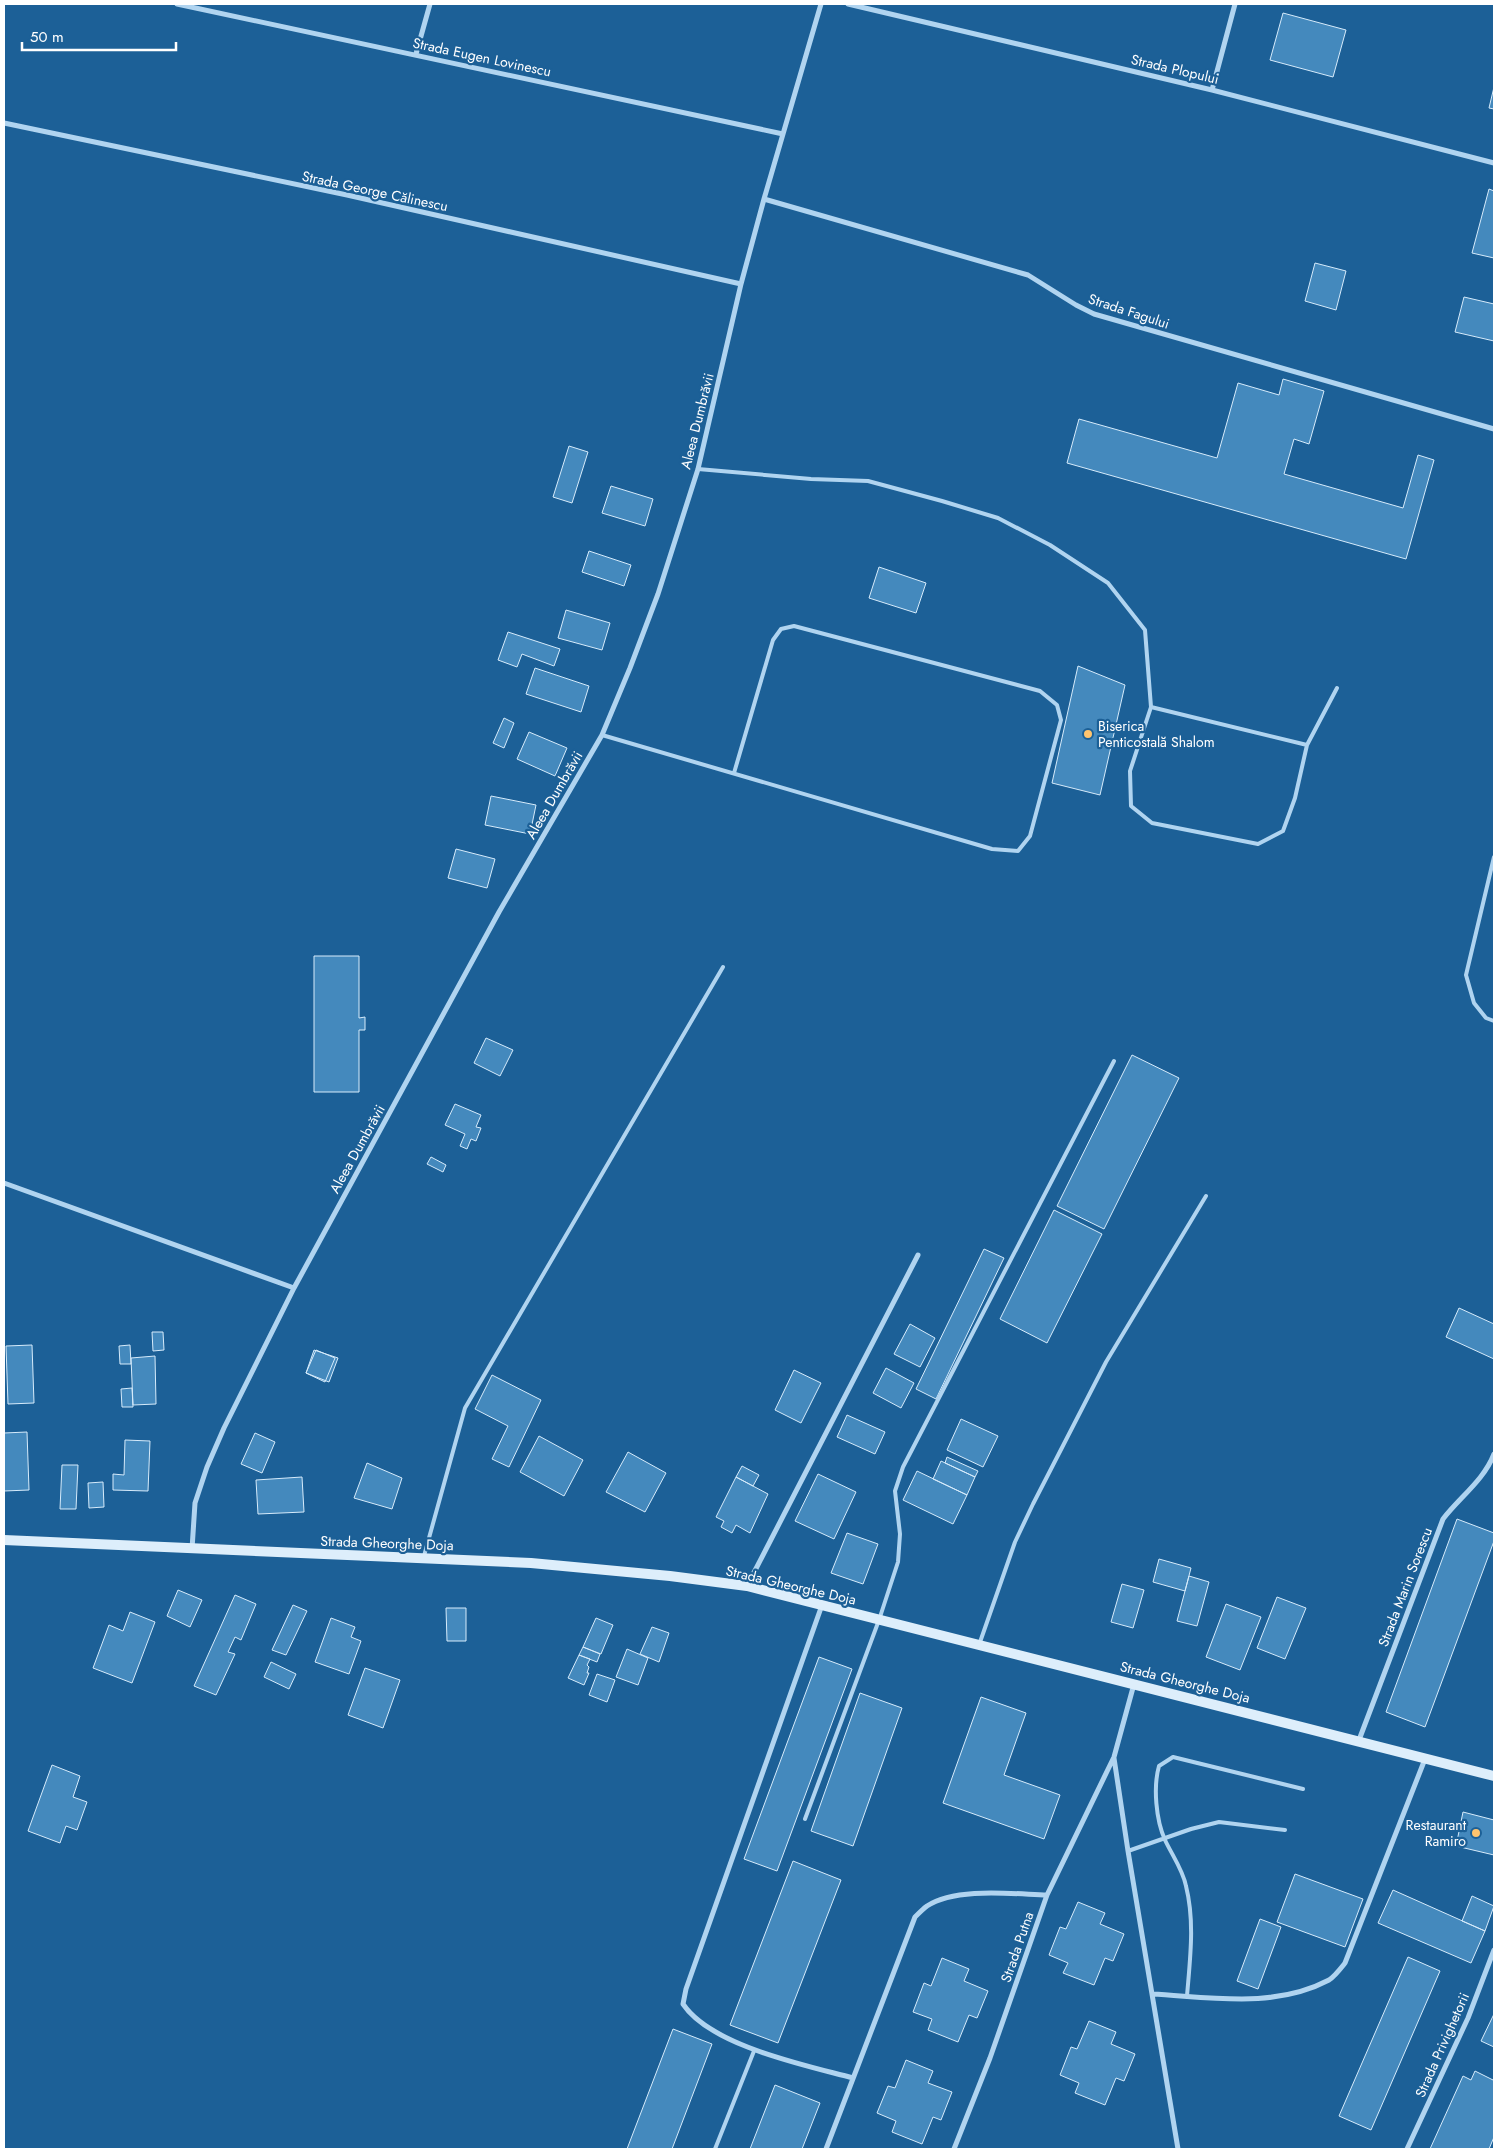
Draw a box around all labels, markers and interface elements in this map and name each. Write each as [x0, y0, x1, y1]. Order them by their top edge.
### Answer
scale bar [22, 20, 176, 52]
text: 50 m [30, 26, 64, 48]
street label: Strada Eugen Lovinescu [411, 33, 553, 81]
street label: Strada Plopului [1129, 49, 1221, 89]
street label: Strada George Călinescu [300, 166, 450, 216]
street label: Strada Fagului [1086, 288, 1172, 334]
street label: Aleea Dumbrăvii [675, 371, 719, 471]
place label: Biserica Penticostală Shalom [1098, 716, 1215, 752]
marker: Biserica Penticostală Shalom [1082, 728, 1094, 740]
street label: Aleea Dumbrăvii [521, 747, 587, 843]
street label: Aleea Dumbrăvii [324, 1101, 390, 1197]
street label: Strada Marin Sorescu [1373, 1524, 1437, 1650]
street label: Strada Gheorghe Doja [320, 1531, 454, 1555]
street label: Strada Gheorghe Doja [724, 1560, 858, 1610]
street label: Strada Gheorghe Doja [1118, 1656, 1252, 1708]
place label: Restaurant Ramiro [1406, 1815, 1467, 1851]
marker: Restaurant Ramiro [1470, 1827, 1482, 1839]
street label: Strada Putna [996, 1909, 1038, 1985]
street label: Strada Privighetorii [1410, 1989, 1474, 2101]

